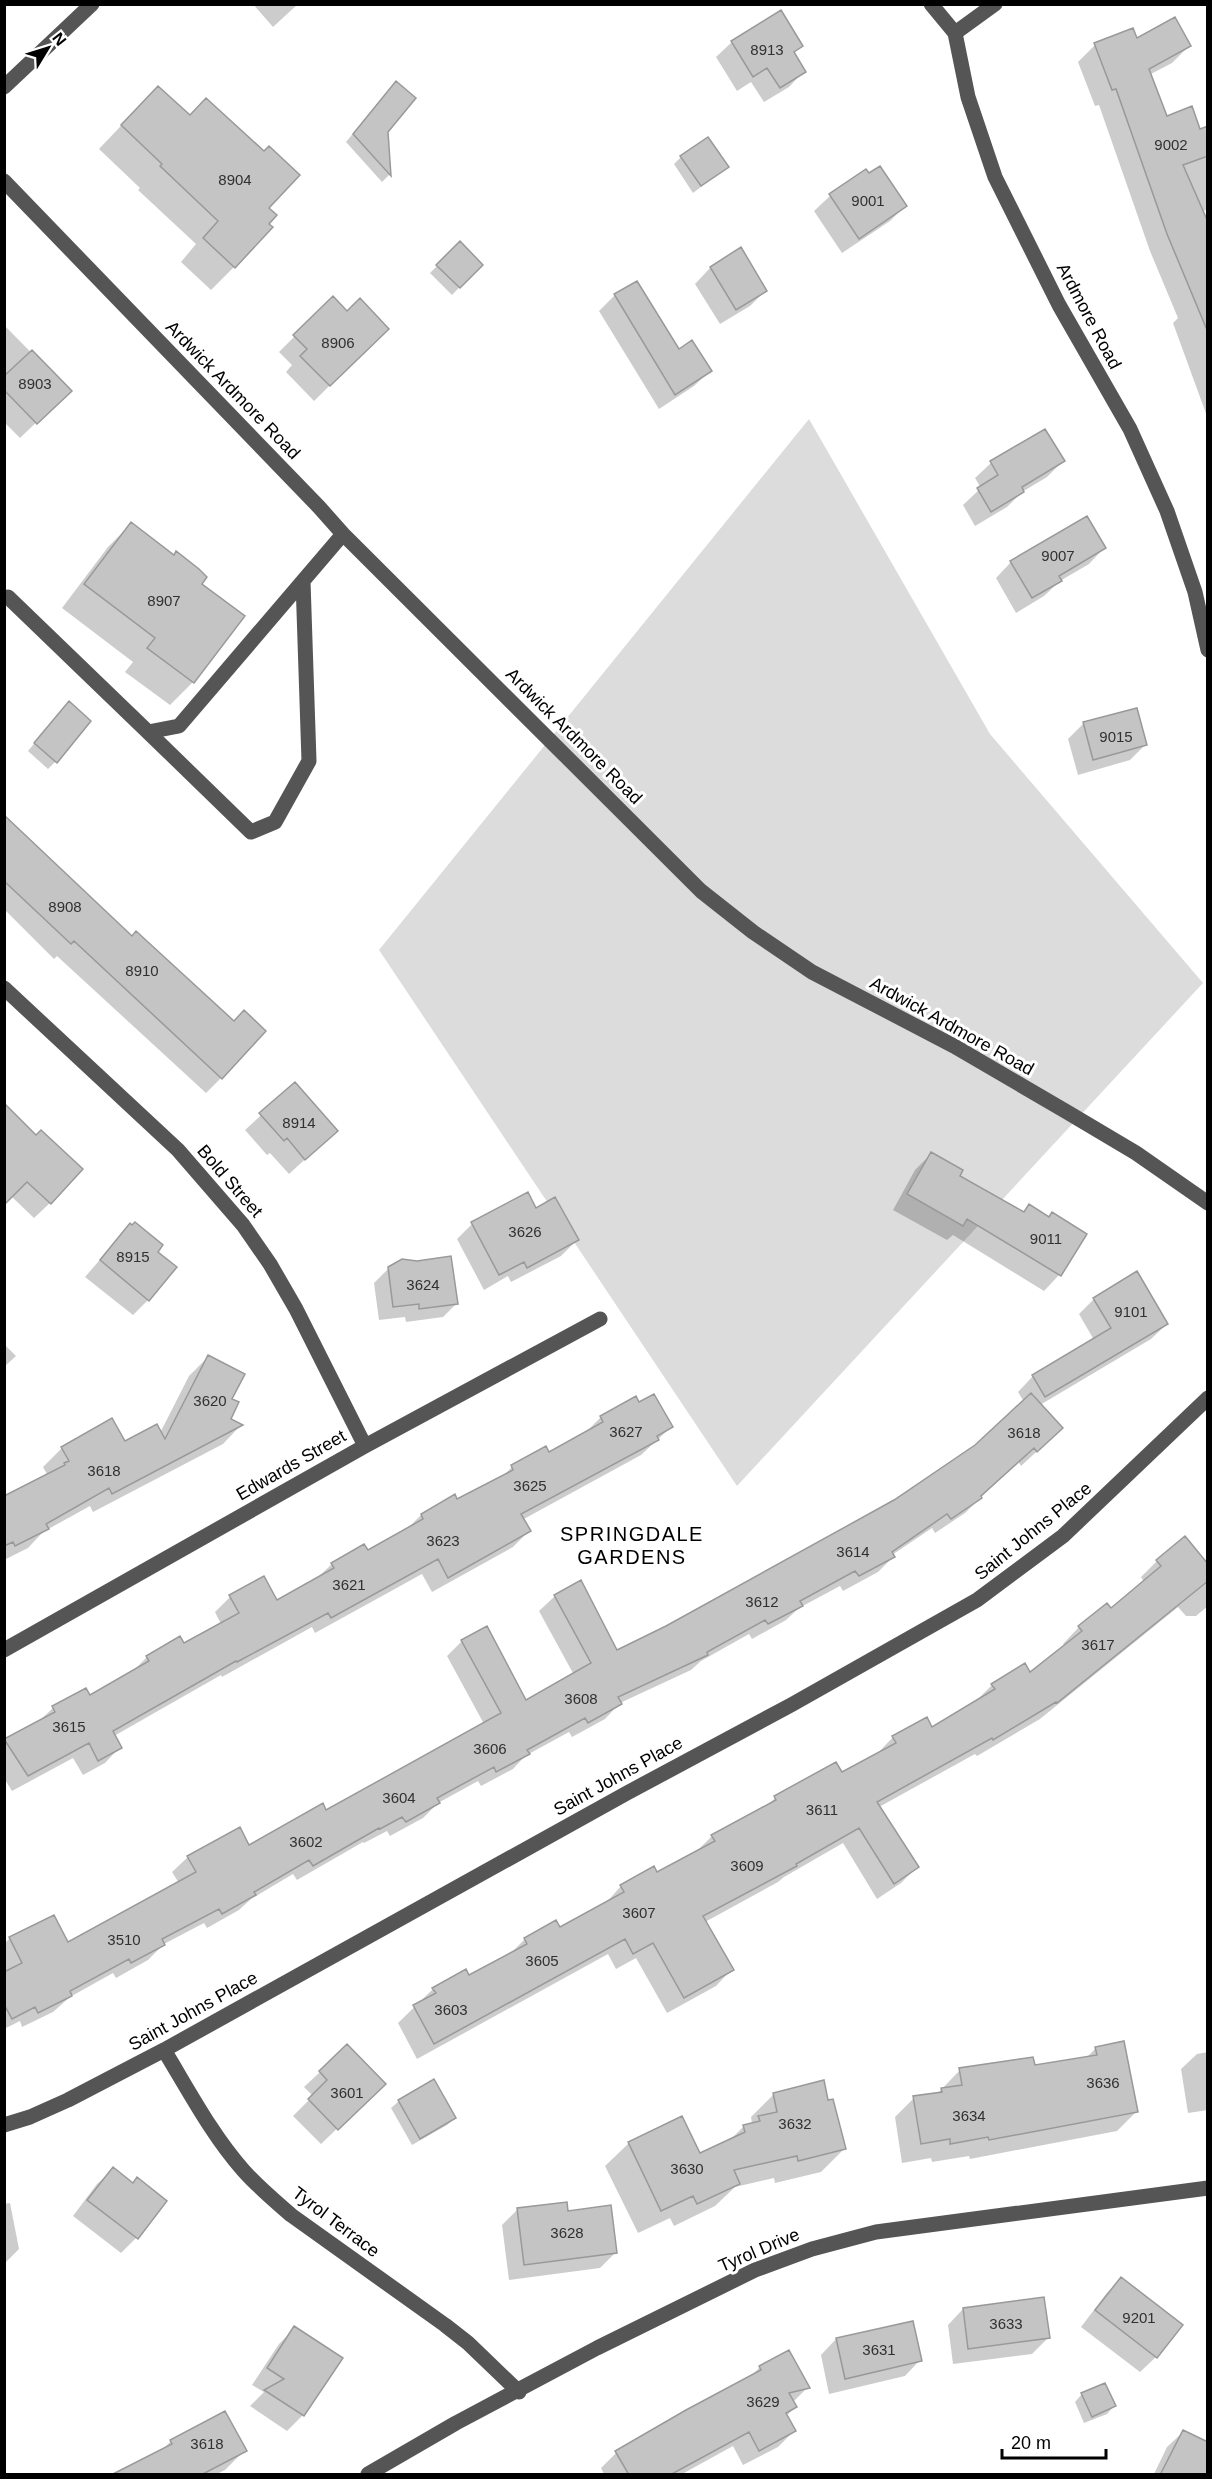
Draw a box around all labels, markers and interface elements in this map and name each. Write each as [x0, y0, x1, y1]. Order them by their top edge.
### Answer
north arrow [18, 18, 78, 78]
text: N [49, 29, 70, 49]
house number: 8913 [750, 41, 784, 58]
house number: 9002 [1154, 136, 1188, 153]
house number: 8904 [218, 171, 252, 188]
house number: 9001 [851, 192, 885, 209]
street label: Ardmore Road [1053, 260, 1125, 372]
street label: Ardwick Ardmore Road [162, 317, 304, 463]
house number: 8906 [321, 334, 355, 351]
house number: 8903 [18, 375, 52, 392]
house number: 9007 [1041, 547, 1075, 564]
house number: 8907 [147, 592, 181, 609]
street label: Ardwick Ardmore Road [502, 664, 646, 808]
house number: 9015 [1099, 728, 1133, 745]
house number: 8908 [48, 898, 82, 915]
house number: 8910 [125, 962, 159, 979]
street label: Ardwick Ardmore Road [867, 973, 1037, 1079]
house number: 8914 [282, 1114, 316, 1131]
street label: Bold Street [193, 1141, 267, 1221]
house number: 3626 [508, 1223, 542, 1240]
house number: 9011 [1030, 1230, 1062, 1247]
house number: 8915 [116, 1248, 150, 1265]
house number: 3624 [406, 1276, 440, 1293]
house number: 9101 [1114, 1303, 1148, 1320]
house number: 3620 [193, 1392, 227, 1409]
house number: 3627 [609, 1423, 643, 1440]
house number: 3618 [1007, 1424, 1041, 1441]
street label: Edwards Street [233, 1426, 349, 1504]
house number: 3618 [87, 1462, 121, 1479]
house number: 3625 [513, 1477, 547, 1494]
street label: Saint Johns Place [971, 1478, 1095, 1584]
district label: SPRINGDALE GARDENS [560, 1523, 704, 1568]
house number: 3623 [426, 1532, 460, 1549]
house number: 3614 [836, 1543, 870, 1560]
house number: 3621 [332, 1576, 366, 1593]
house number: 3612 [745, 1593, 779, 1610]
house number: 3617 [1081, 1636, 1115, 1653]
house number: 3608 [564, 1690, 598, 1707]
house number: 3615 [52, 1718, 86, 1735]
street label: Saint Johns Place [550, 1732, 686, 1820]
house number: 3606 [473, 1740, 507, 1757]
house number: 3604 [382, 1789, 416, 1806]
house number: 3611 [806, 1801, 838, 1818]
house number: 3602 [289, 1833, 323, 1850]
house number: 3609 [730, 1857, 764, 1874]
house number: 3607 [622, 1904, 656, 1921]
house number: 3510 [107, 1931, 141, 1948]
house number: 3605 [525, 1952, 559, 1969]
street label: Saint Johns Place [125, 1967, 261, 2055]
house number: 3603 [434, 2001, 468, 2018]
house number: 3636 [1086, 2074, 1120, 2091]
house number: 3601 [330, 2084, 364, 2101]
house number: 3634 [952, 2107, 986, 2124]
house number: 3632 [778, 2115, 812, 2132]
house number: 3630 [670, 2160, 704, 2177]
street label: Tyrol Terrace [289, 2183, 383, 2261]
house number: 3628 [550, 2224, 584, 2241]
street label: Tyrol Drive [716, 2224, 802, 2276]
house number: 9201 [1122, 2309, 1156, 2326]
house number: 3633 [989, 2315, 1023, 2332]
house number: 3631 [862, 2341, 896, 2358]
house number: 3629 [746, 2393, 780, 2410]
scale bar [1002, 2422, 1106, 2460]
text: 20 m [1011, 2433, 1051, 2453]
house number: 3618 [190, 2435, 224, 2452]

